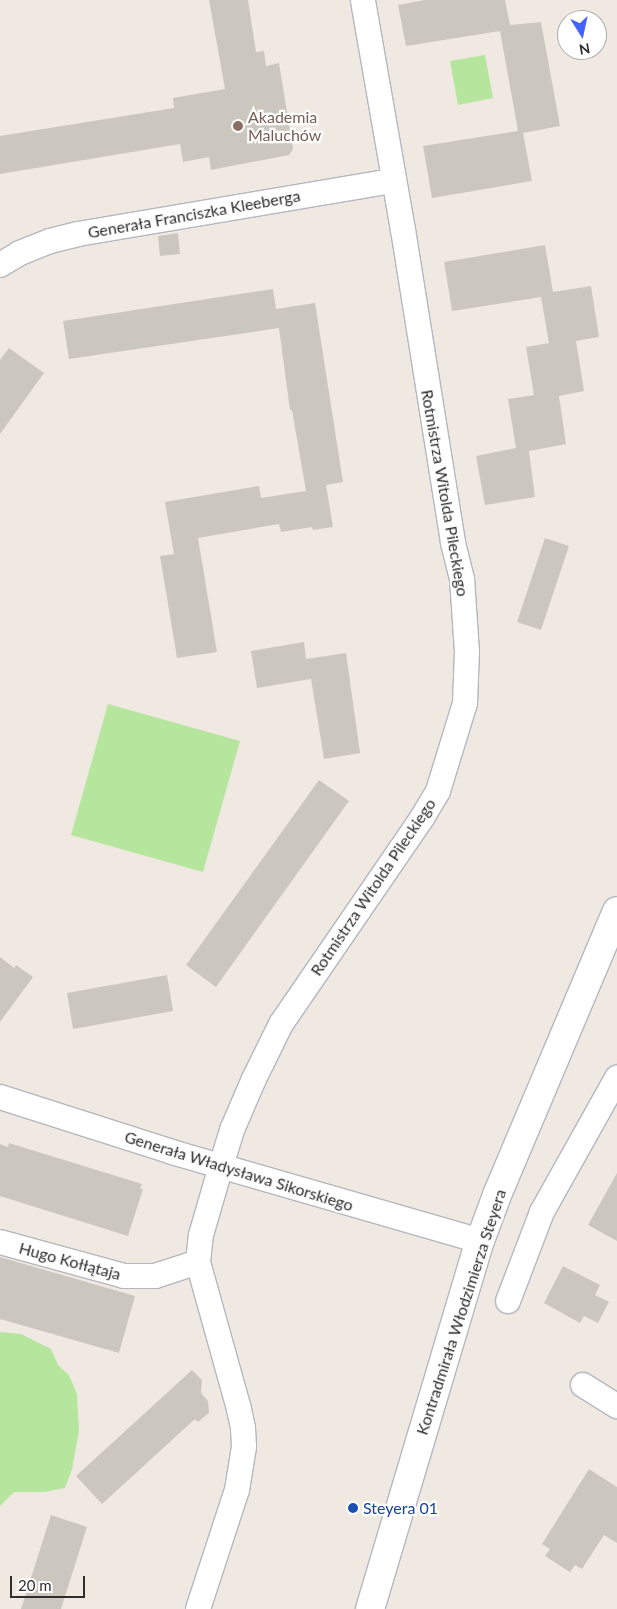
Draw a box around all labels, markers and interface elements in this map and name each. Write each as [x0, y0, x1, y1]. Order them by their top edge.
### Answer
north arrow [557, 10, 607, 60]
text: N [578, 40, 591, 59]
place label: Akademia Maluchów [248, 107, 321, 145]
marker: Akademia Maluchów [232, 120, 244, 132]
street label: Generała Franciszka Kleeberga [86, 186, 302, 242]
street label: Rotmistrza Witolda Pileckiego [417, 388, 473, 598]
street label: Rotmistrza Witolda Pileckiego [306, 795, 440, 979]
street label: Generała Władysława Sikorskiego [122, 1127, 356, 1215]
street label: Kontradmirała Włodzimierza Steyera [412, 1187, 510, 1437]
street label: Hugo Kołłątaja [17, 1238, 123, 1284]
place label: Steyera 01 [363, 1498, 438, 1518]
marker: Steyera 01 [347, 1502, 359, 1514]
scale bar [12, 1566, 88, 1598]
text: 20 m [18, 1576, 52, 1594]

